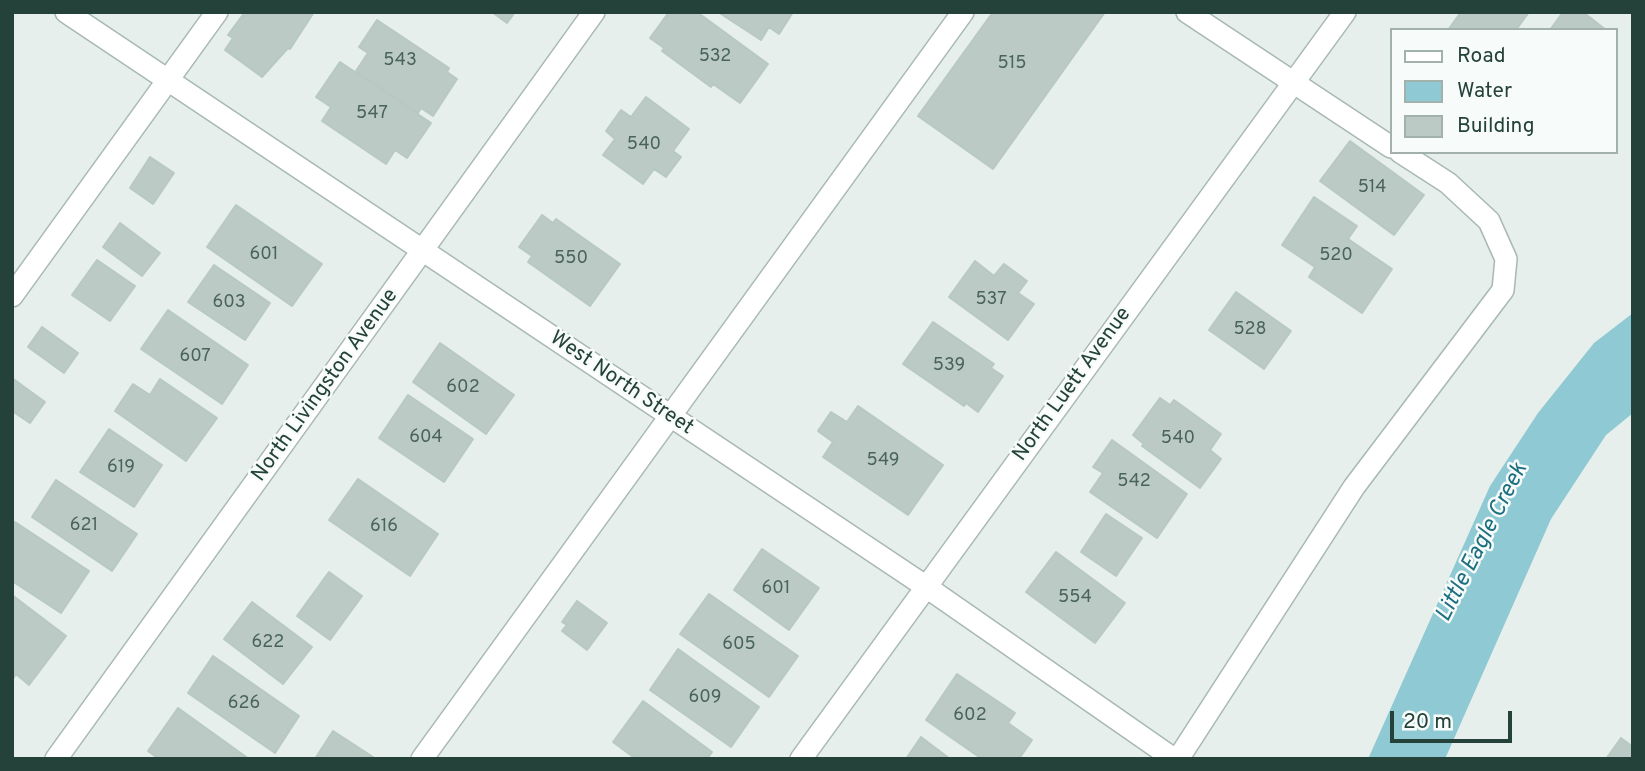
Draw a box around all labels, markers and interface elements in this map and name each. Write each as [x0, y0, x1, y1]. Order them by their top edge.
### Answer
legend [1390, 28, 1617, 154]
text: Road [1457, 43, 1506, 70]
house number: 532 [699, 46, 731, 68]
house number: 543 [383, 50, 417, 72]
house number: 515 [997, 53, 1027, 75]
text: Water [1457, 78, 1512, 105]
house number: 547 [356, 103, 388, 125]
text: Building [1457, 113, 1535, 140]
house number: 540 [627, 134, 661, 156]
house number: 514 [1358, 177, 1386, 199]
house number: 601 [249, 244, 279, 266]
house number: 520 [1319, 245, 1353, 267]
house number: 550 [554, 248, 588, 270]
street label: North Livingston Avenue [248, 285, 404, 487]
house number: 537 [975, 289, 1007, 311]
house number: 603 [212, 292, 246, 314]
street label: North Luett Avenue [1009, 303, 1137, 467]
house number: 528 [1233, 319, 1267, 341]
street label: West North Street [544, 327, 698, 441]
house number: 607 [179, 346, 211, 368]
house number: 539 [933, 355, 965, 377]
house number: 602 [446, 377, 480, 399]
house number: 604 [409, 427, 443, 449]
house number: 540 [1161, 428, 1195, 450]
house number: 549 [866, 450, 900, 472]
house number: 619 [107, 457, 135, 479]
water label: Little Eagle Creek [1431, 459, 1535, 627]
house number: 542 [1117, 471, 1151, 493]
house number: 621 [70, 515, 98, 537]
house number: 616 [370, 516, 398, 538]
house number: 601 [761, 578, 791, 600]
house number: 554 [1058, 587, 1092, 609]
house number: 622 [252, 632, 284, 654]
house number: 605 [722, 634, 756, 656]
house number: 609 [688, 687, 722, 709]
house number: 626 [228, 693, 260, 715]
scale bar [1393, 698, 1516, 742]
house number: 602 [953, 705, 987, 727]
text: 20 m [1403, 709, 1452, 736]

